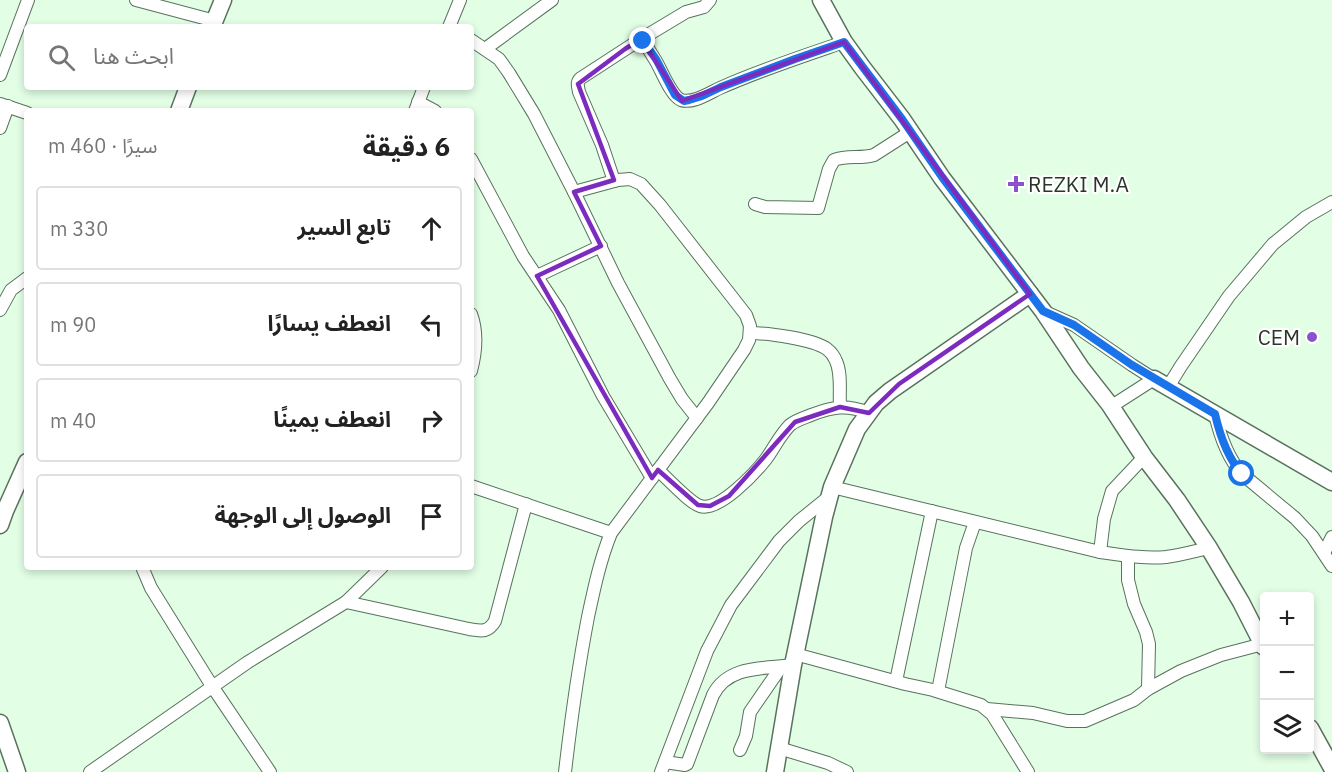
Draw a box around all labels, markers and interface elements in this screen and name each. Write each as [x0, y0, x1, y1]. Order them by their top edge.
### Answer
search box [24, 24, 474, 90]
route end [629, 27, 655, 53]
icon: search [45, 41, 78, 74]
text: ابحث هنا [93, 41, 174, 70]
text: 6 دقيقة [363, 129, 450, 163]
text: سيرًا · 460 m [48, 132, 157, 159]
place label: REZKI M.A [1028, 170, 1129, 198]
marker: REZKI M.A [1009, 177, 1023, 191]
text: تابع السير [298, 212, 391, 241]
icon: ahead [415, 212, 448, 245]
text: 330 m [50, 215, 108, 242]
text: انعطف يسارًا [268, 308, 391, 337]
icon: left [415, 308, 448, 341]
text: 90 m [50, 311, 96, 338]
place label: CEM [1258, 323, 1300, 351]
marker: CEM [1305, 330, 1319, 344]
text: انعطف يمينًا [273, 404, 391, 433]
icon: right [415, 404, 448, 437]
text: 40 m [50, 407, 96, 434]
route start [1228, 460, 1254, 486]
text: الوصول إلى الوجهة [214, 500, 391, 529]
icon: arrive [415, 500, 448, 533]
map controls [1260, 592, 1314, 754]
button: + [1260, 592, 1314, 646]
button: − [1260, 646, 1314, 700]
button: layers [1260, 700, 1314, 754]

